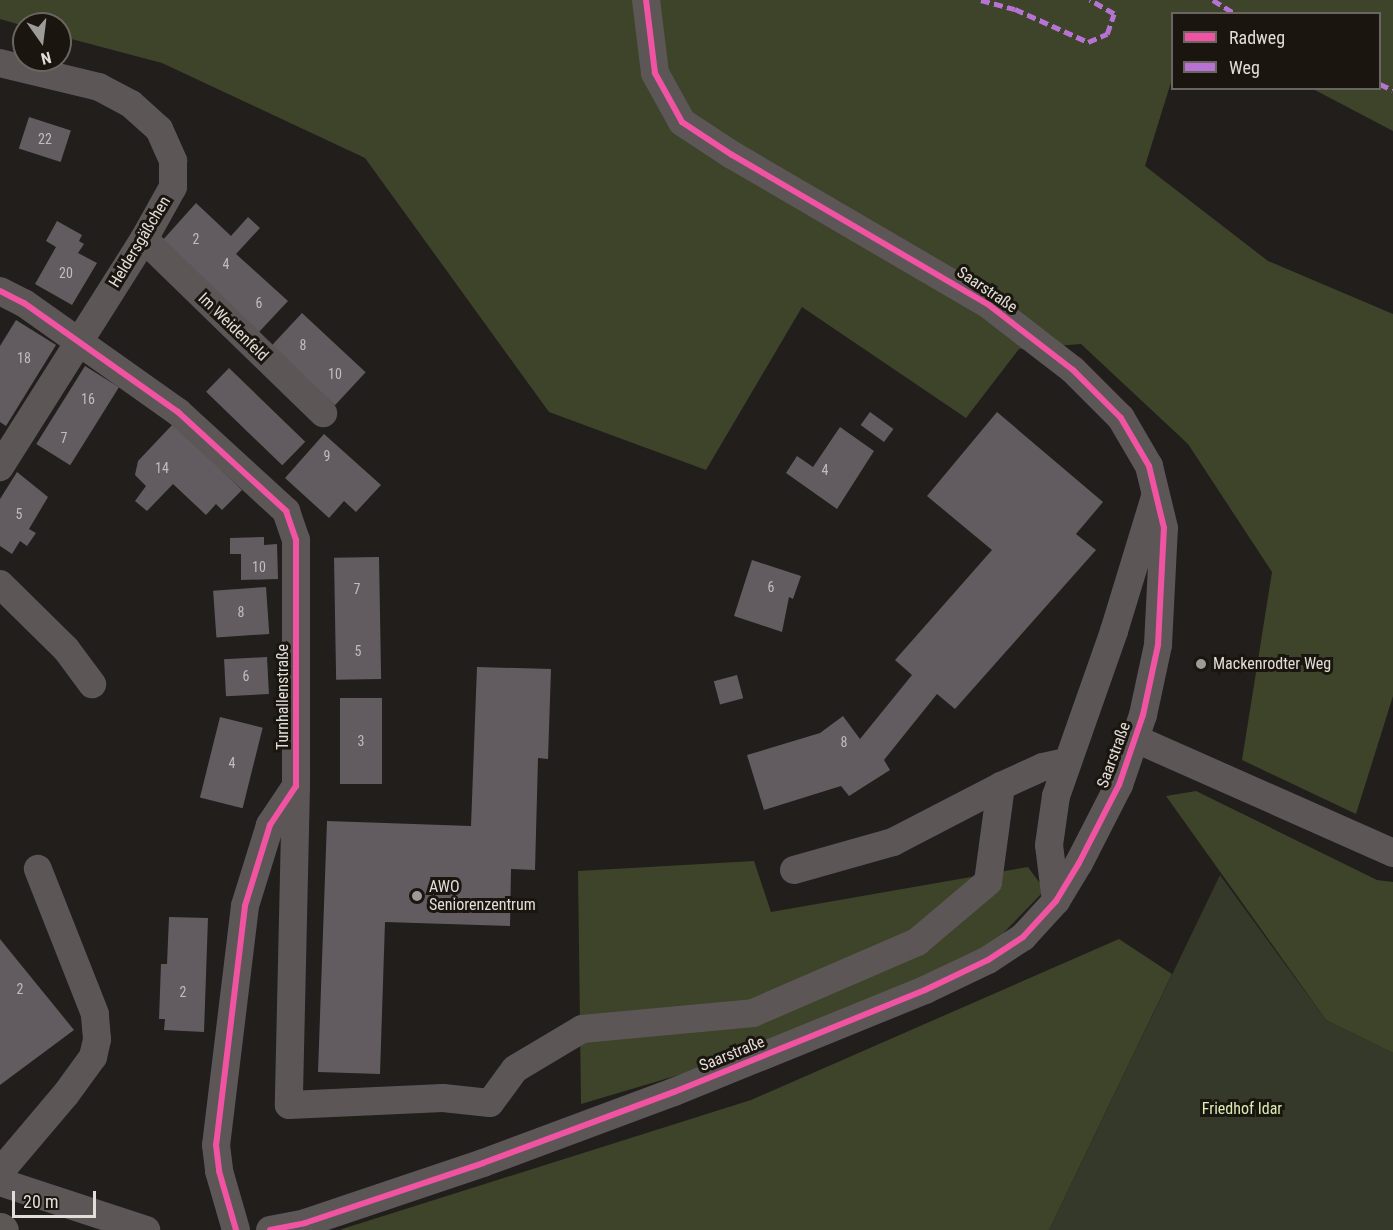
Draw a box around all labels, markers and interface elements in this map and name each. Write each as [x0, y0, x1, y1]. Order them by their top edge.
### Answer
north arrow [12, 12, 72, 72]
legend [1171, 12, 1381, 90]
text: Radweg [1229, 27, 1285, 48]
text: N [39, 48, 53, 68]
text: Weg [1229, 57, 1260, 78]
house number: 22 [38, 131, 52, 147]
street label: Heldersgäßchen [105, 193, 175, 291]
house number: 2 [193, 231, 199, 247]
house number: 4 [223, 256, 229, 272]
street label: Saarstraße [953, 263, 1021, 317]
house number: 20 [59, 265, 73, 281]
street label: Im Weidenfeld [194, 289, 272, 365]
house number: 6 [256, 295, 262, 311]
house number: 8 [300, 337, 306, 353]
house number: 18 [17, 350, 31, 366]
house number: 10 [328, 366, 342, 382]
house number: 16 [81, 391, 95, 407]
house number: 7 [61, 430, 67, 446]
house number: 9 [324, 448, 330, 464]
house number: 14 [155, 460, 169, 476]
house number: 4 [822, 462, 828, 478]
house number: 5 [16, 506, 22, 522]
house number: 10 [252, 559, 266, 575]
house number: 6 [768, 579, 774, 595]
house number: 7 [354, 581, 360, 597]
house number: 8 [238, 604, 244, 620]
house number: 5 [355, 643, 361, 659]
street label: Turnhallenstraße [273, 644, 293, 750]
place label: Mackenrodter Weg [1213, 654, 1331, 674]
marker: Mackenrodter Weg [1194, 657, 1208, 671]
house number: 6 [243, 668, 249, 684]
street label: Saarstraße [1093, 719, 1135, 791]
house number: 3 [358, 733, 364, 749]
house number: 8 [841, 734, 847, 750]
house number: 4 [229, 755, 235, 771]
place label: AWO Seniorenzentrum [429, 877, 536, 915]
marker: AWO Seniorenzentrum [410, 889, 424, 903]
house number: 2 [17, 981, 23, 997]
house number: 2 [180, 984, 186, 1000]
street label: Saarstraße [697, 1032, 767, 1076]
park label: Friedhof Idar [1202, 1099, 1282, 1119]
scale bar [15, 1179, 99, 1217]
text: 20 m [23, 1191, 58, 1212]

